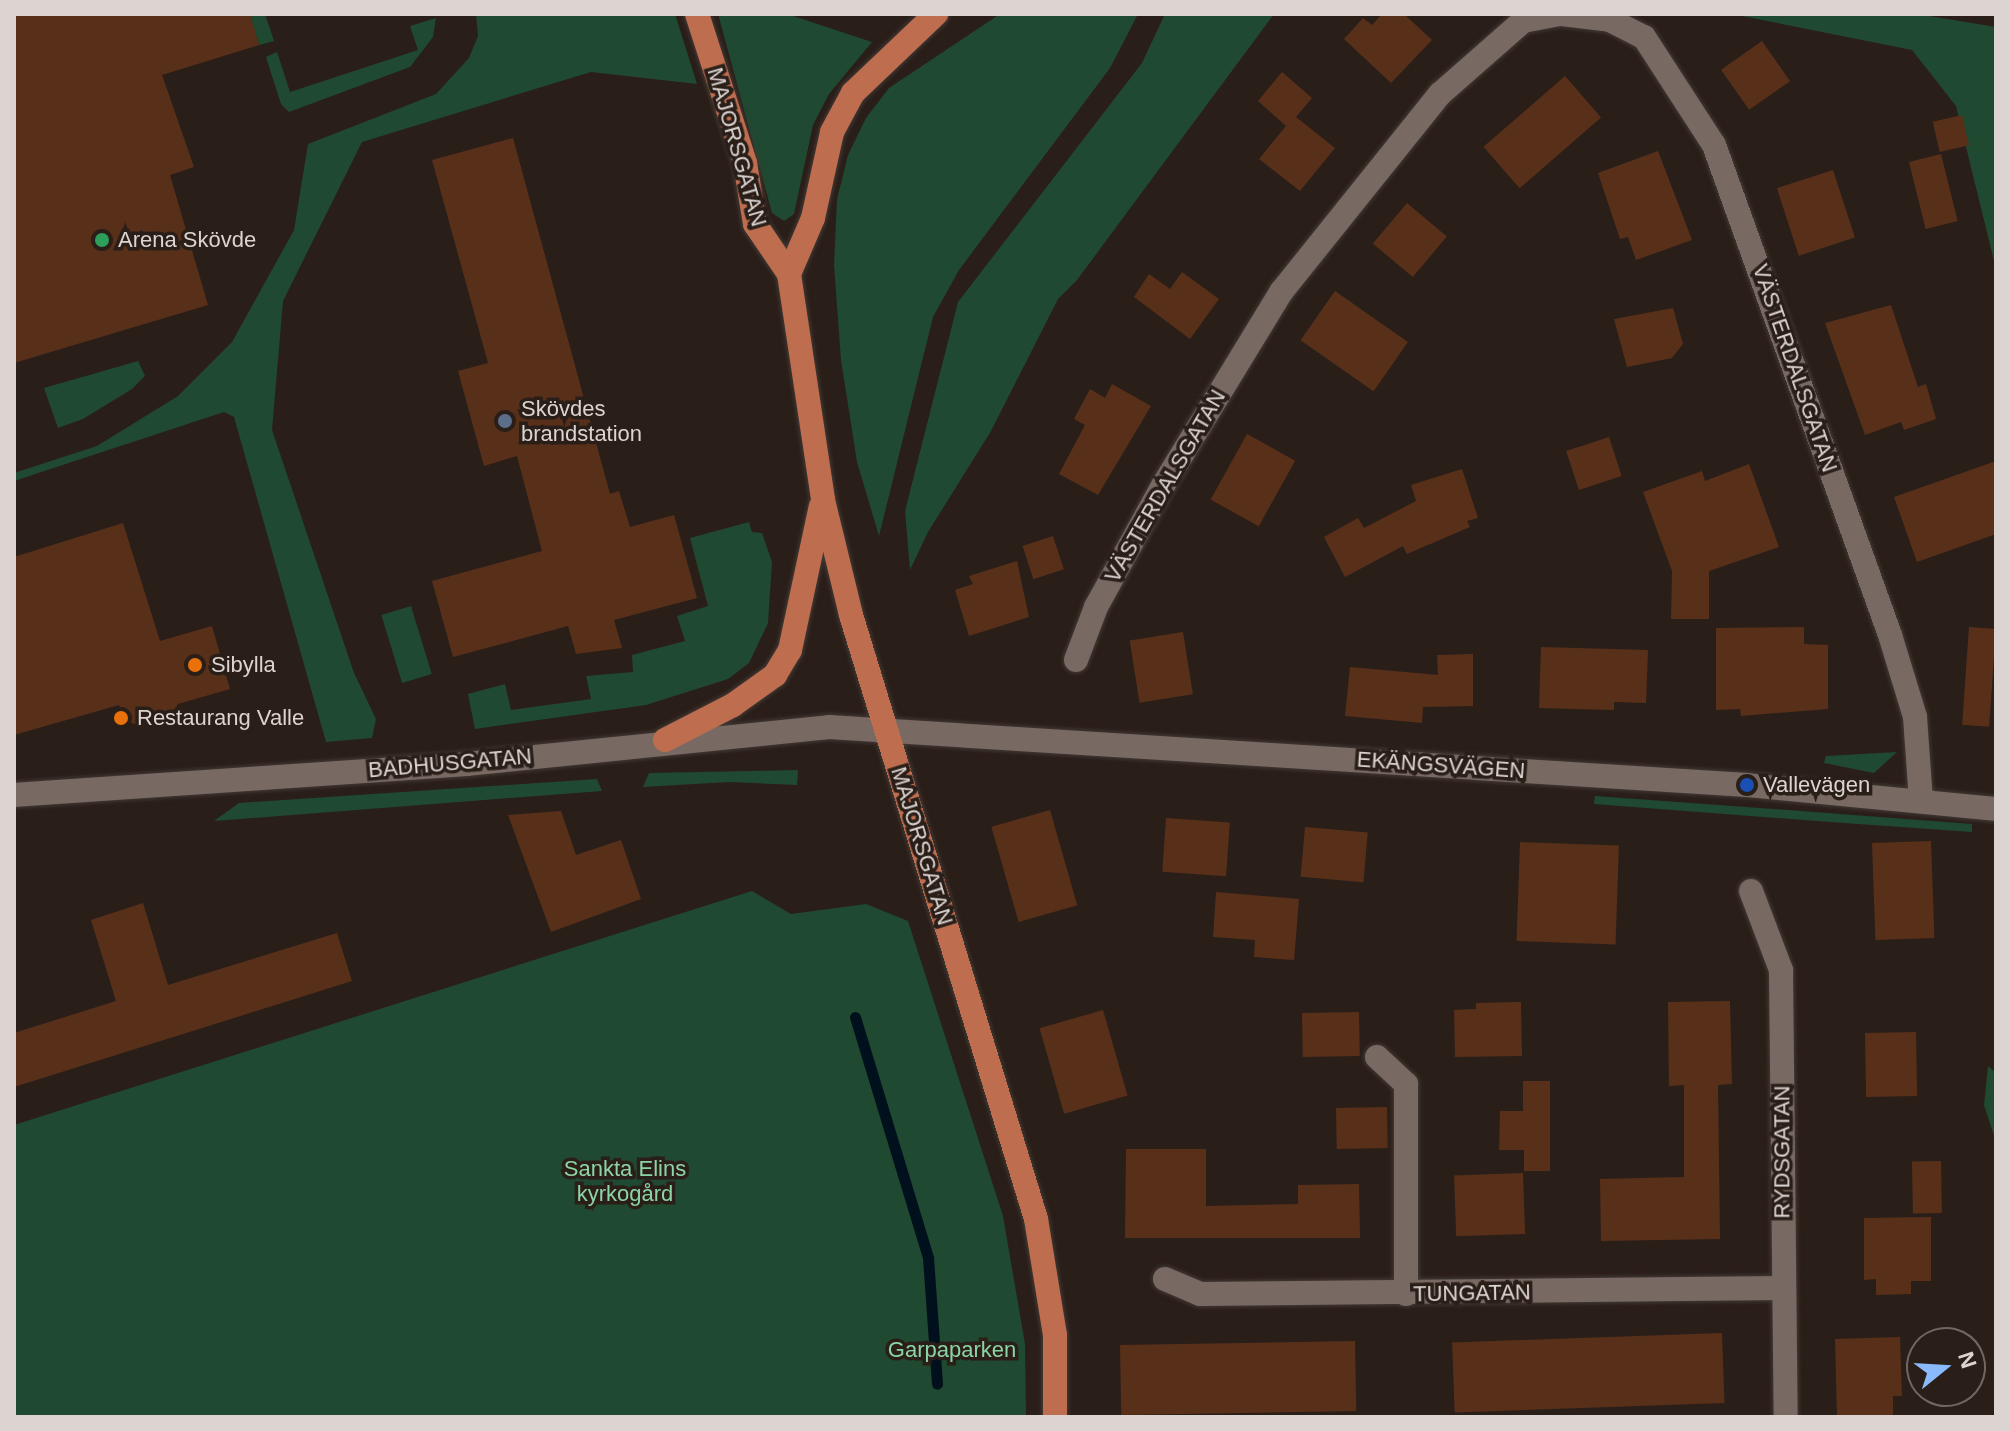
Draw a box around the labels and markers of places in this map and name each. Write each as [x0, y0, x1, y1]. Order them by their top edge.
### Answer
place label: Arena Skövde [118, 227, 256, 253]
marker: Arena Skövde [93, 231, 111, 249]
place label: Skövdes brandstation [521, 395, 642, 446]
marker: Skövdes brandstation [496, 412, 514, 430]
place label: Sibylla [211, 652, 276, 678]
marker: Sibylla [186, 656, 204, 674]
place label: Restaurang Valle [137, 705, 304, 731]
marker: Restaurang Valle [112, 709, 130, 727]
place label: Vallevägen [1763, 772, 1870, 798]
marker: Vallevägen [1738, 776, 1756, 794]

